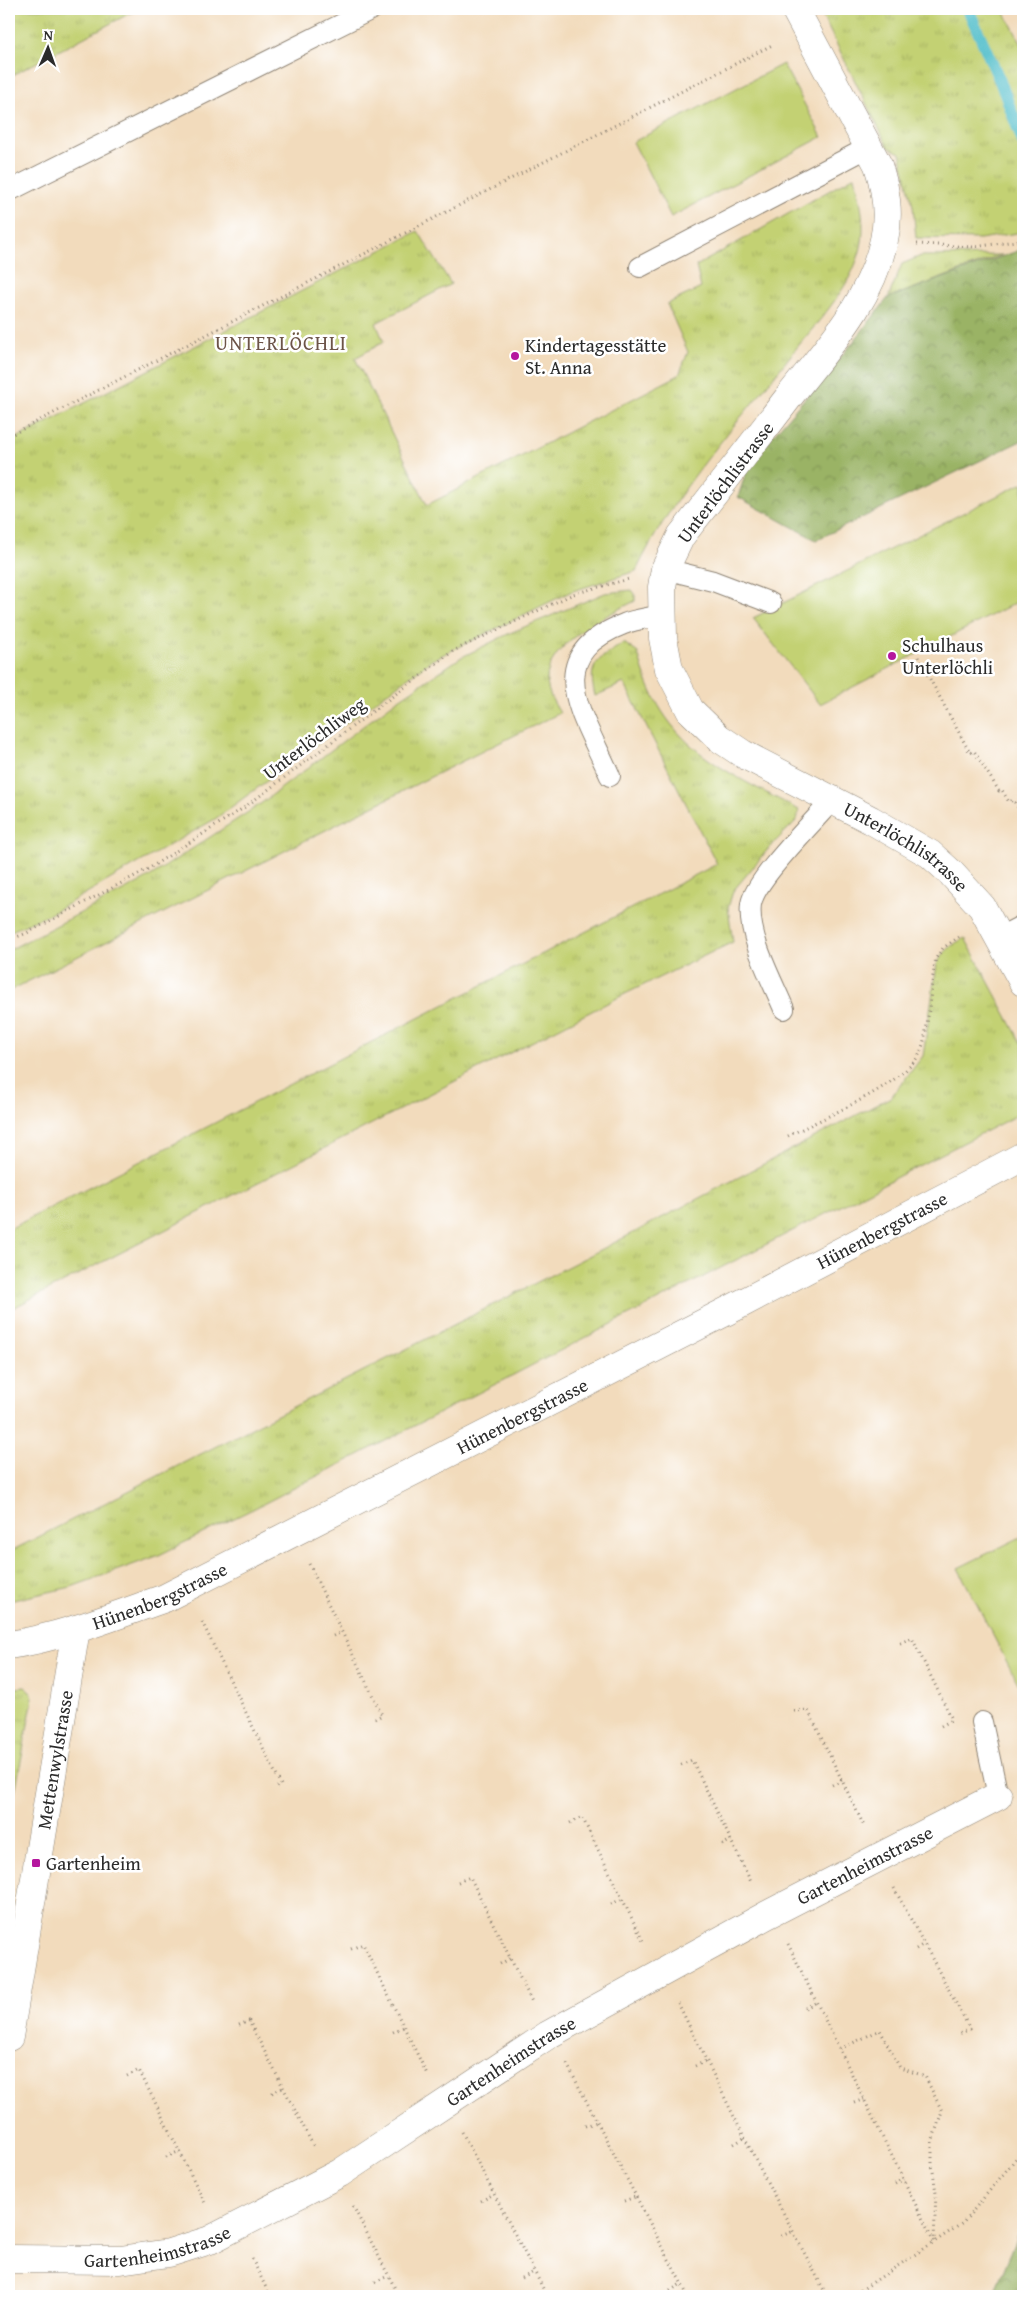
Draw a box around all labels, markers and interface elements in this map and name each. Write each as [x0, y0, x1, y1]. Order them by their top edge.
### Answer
north arrow [22, 22, 72, 72]
text: N [43, 25, 54, 45]
district label: UNTERLÖCHLI [215, 328, 347, 357]
place label: Kindertagesstätte St. Anna [525, 331, 666, 381]
marker: Kindertagesstätte St. Anna [509, 350, 521, 362]
street label: Unterlöchlistrasse [670, 415, 780, 549]
place label: Schulhaus Unterlöchli [902, 631, 993, 681]
marker: Schulhaus Unterlöchli [886, 650, 898, 662]
street label: Unterlöchliweg [257, 690, 372, 786]
street label: Unterlöchlistrasse [839, 794, 975, 898]
street label: Hünenbergstrasse [812, 1184, 952, 1276]
street label: Hünenbergstrasse [451, 1370, 593, 1461]
street label: Hünenbergstrasse [89, 1555, 232, 1637]
street label: Mettenwylstrasse [29, 1688, 80, 1831]
street label: Gartenheimstrasse [792, 1818, 938, 1911]
place label: Gartenheim [46, 1849, 141, 1877]
marker: Gartenheim [30, 1857, 42, 1869]
street label: Gartenheimstrasse [440, 2009, 581, 2113]
street label: Gartenheimstrasse [84, 2218, 235, 2274]

